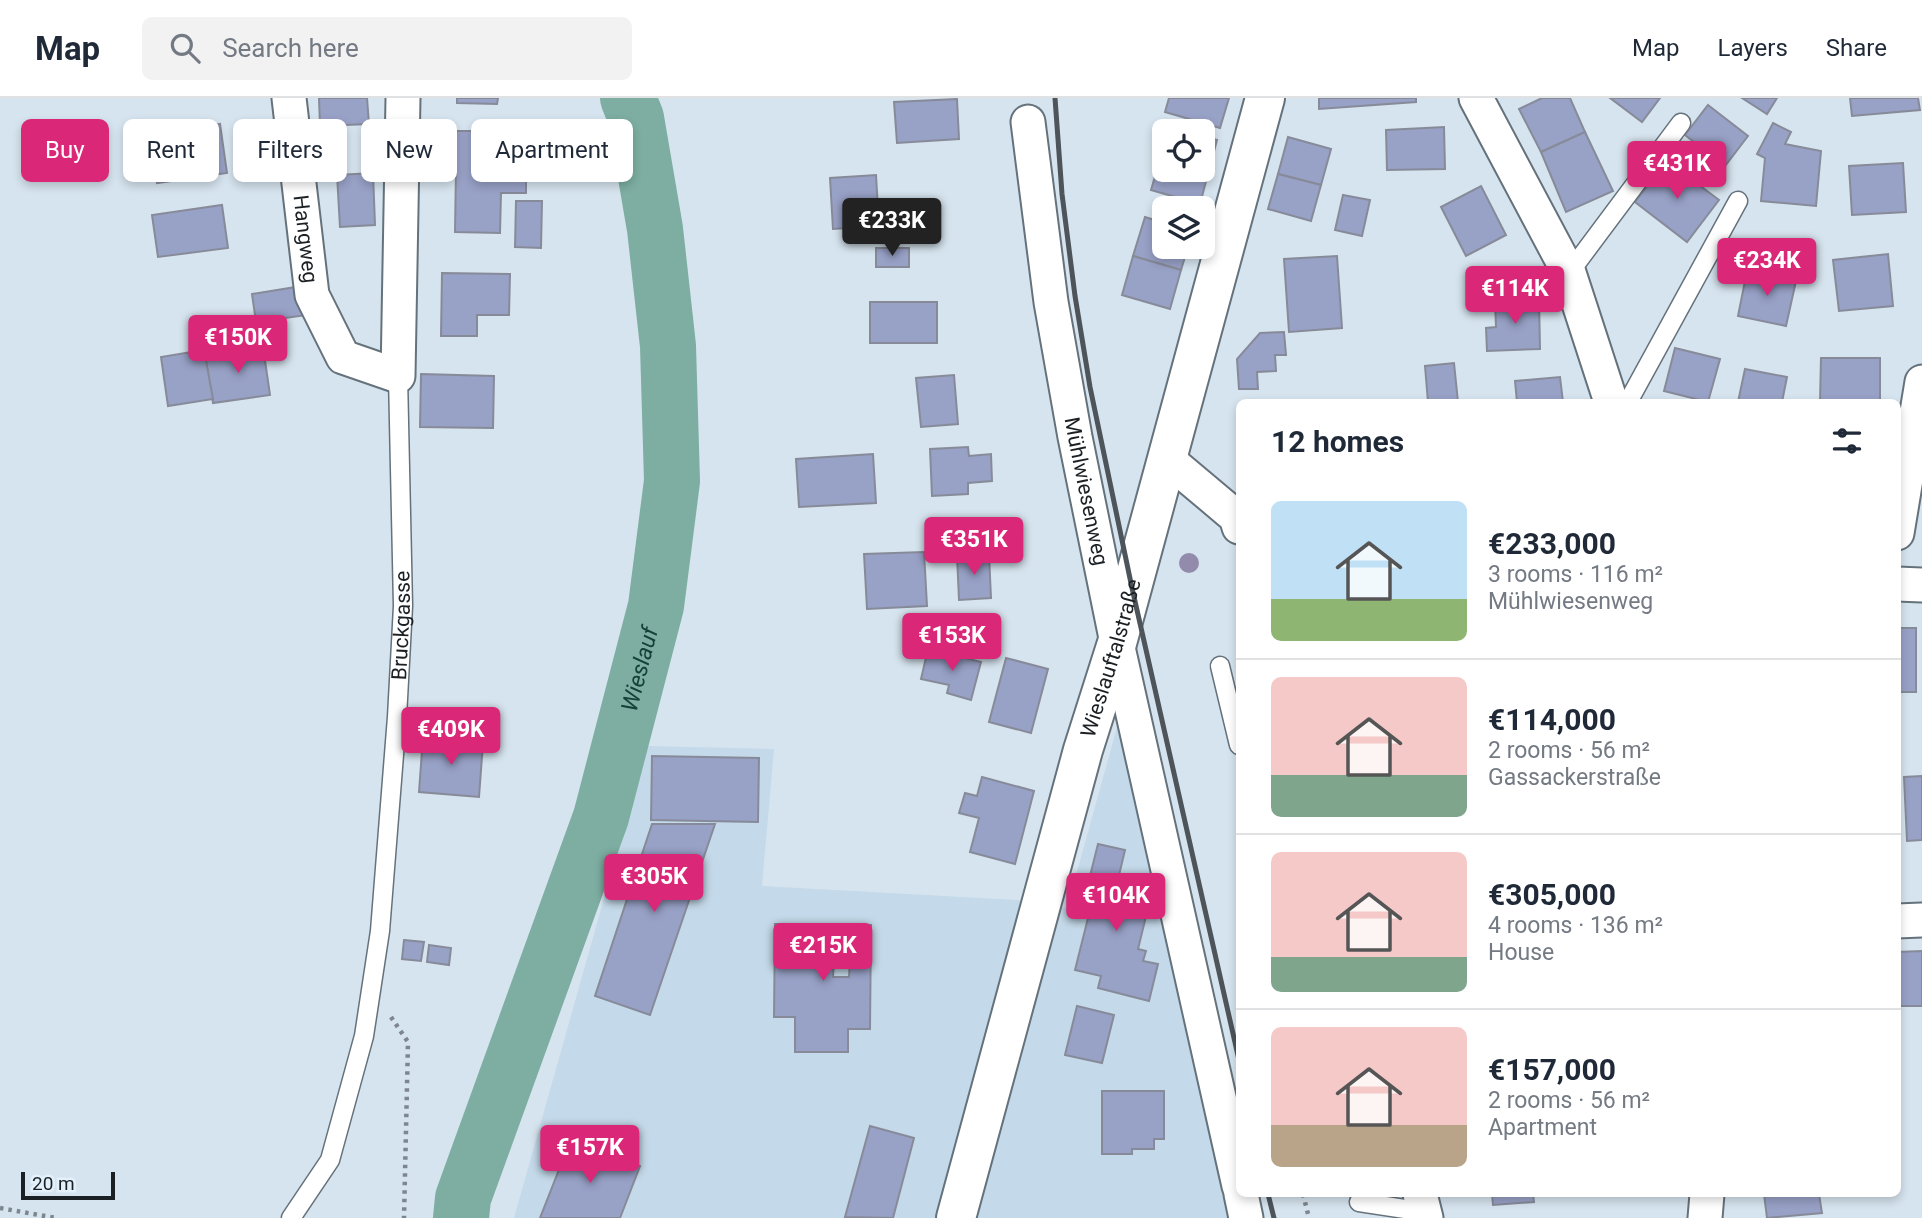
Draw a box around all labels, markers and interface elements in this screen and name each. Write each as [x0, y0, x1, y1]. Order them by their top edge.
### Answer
search box [142, 17, 632, 80]
text: Map [35, 29, 100, 68]
icon: search [166, 29, 204, 67]
text: Search here [222, 33, 359, 63]
text: Map [1632, 34, 1680, 62]
text: Layers [1718, 34, 1788, 62]
text: Share [1826, 34, 1887, 62]
chip: Buy [21, 119, 109, 182]
chip: Rent [123, 119, 219, 182]
chip: Filters [233, 119, 347, 182]
chip: New [361, 119, 457, 182]
chip: Apartment [471, 119, 633, 182]
map controls [1152, 119, 1215, 259]
button: locate [1152, 119, 1215, 182]
pin: €431K [1628, 141, 1726, 201]
text: €431K [1643, 150, 1711, 177]
street label: Hangweg [288, 194, 323, 284]
button: layers [1152, 196, 1215, 259]
pin: €233K [843, 198, 941, 258]
text: €233K [858, 207, 926, 234]
pin: €234K [1718, 238, 1816, 298]
text: €234K [1733, 247, 1801, 274]
pin: €114K [1466, 266, 1564, 326]
text: €114K [1481, 275, 1549, 302]
pin: €150K [189, 316, 287, 375]
text: €150K [204, 324, 272, 351]
street label: Mühlwiesenweg [1060, 415, 1113, 568]
icon: filters [1828, 422, 1866, 460]
text: 12 homes [1271, 424, 1404, 459]
pin: €351K [925, 518, 1023, 577]
text: €351K [940, 526, 1008, 553]
text: €233,000 [1488, 526, 1616, 561]
icon: home [1327, 529, 1411, 613]
text: 3 rooms · 116 m² [1488, 561, 1663, 588]
street label: Bruckgasse [387, 571, 415, 681]
street label: Wieslauftalstraße [1076, 576, 1146, 740]
text: Mühlwiesenweg [1488, 588, 1653, 615]
pin: €153K [903, 614, 1001, 673]
water label: Wieslauf [616, 622, 664, 715]
text: €153K [918, 622, 986, 649]
text: €114,000 [1488, 702, 1616, 737]
icon: home [1327, 705, 1411, 789]
pin: €409K [402, 708, 500, 767]
text: €409K [417, 716, 485, 743]
text: 2 rooms · 56 m² [1488, 737, 1650, 764]
text: Gassackerstraße [1488, 764, 1661, 791]
pin: €305K [605, 854, 703, 914]
text: €305K [620, 863, 688, 890]
pin: €104K [1067, 874, 1165, 933]
text: €305,000 [1488, 877, 1616, 912]
icon: home [1327, 880, 1411, 964]
text: €104K [1082, 882, 1150, 909]
text: 4 rooms · 136 m² [1488, 912, 1663, 939]
pin: €215K [774, 924, 872, 983]
text: €215K [789, 932, 857, 959]
text: House [1488, 939, 1554, 966]
text: €157,000 [1488, 1052, 1616, 1087]
icon: home [1327, 1055, 1411, 1139]
text: 2 rooms · 56 m² [1488, 1087, 1650, 1114]
text: Apartment [1488, 1114, 1597, 1141]
pin: €157K [541, 1126, 639, 1185]
text: €157K [556, 1134, 624, 1161]
scale bar [21, 1169, 116, 1201]
text: 20 m [32, 1172, 75, 1195]

